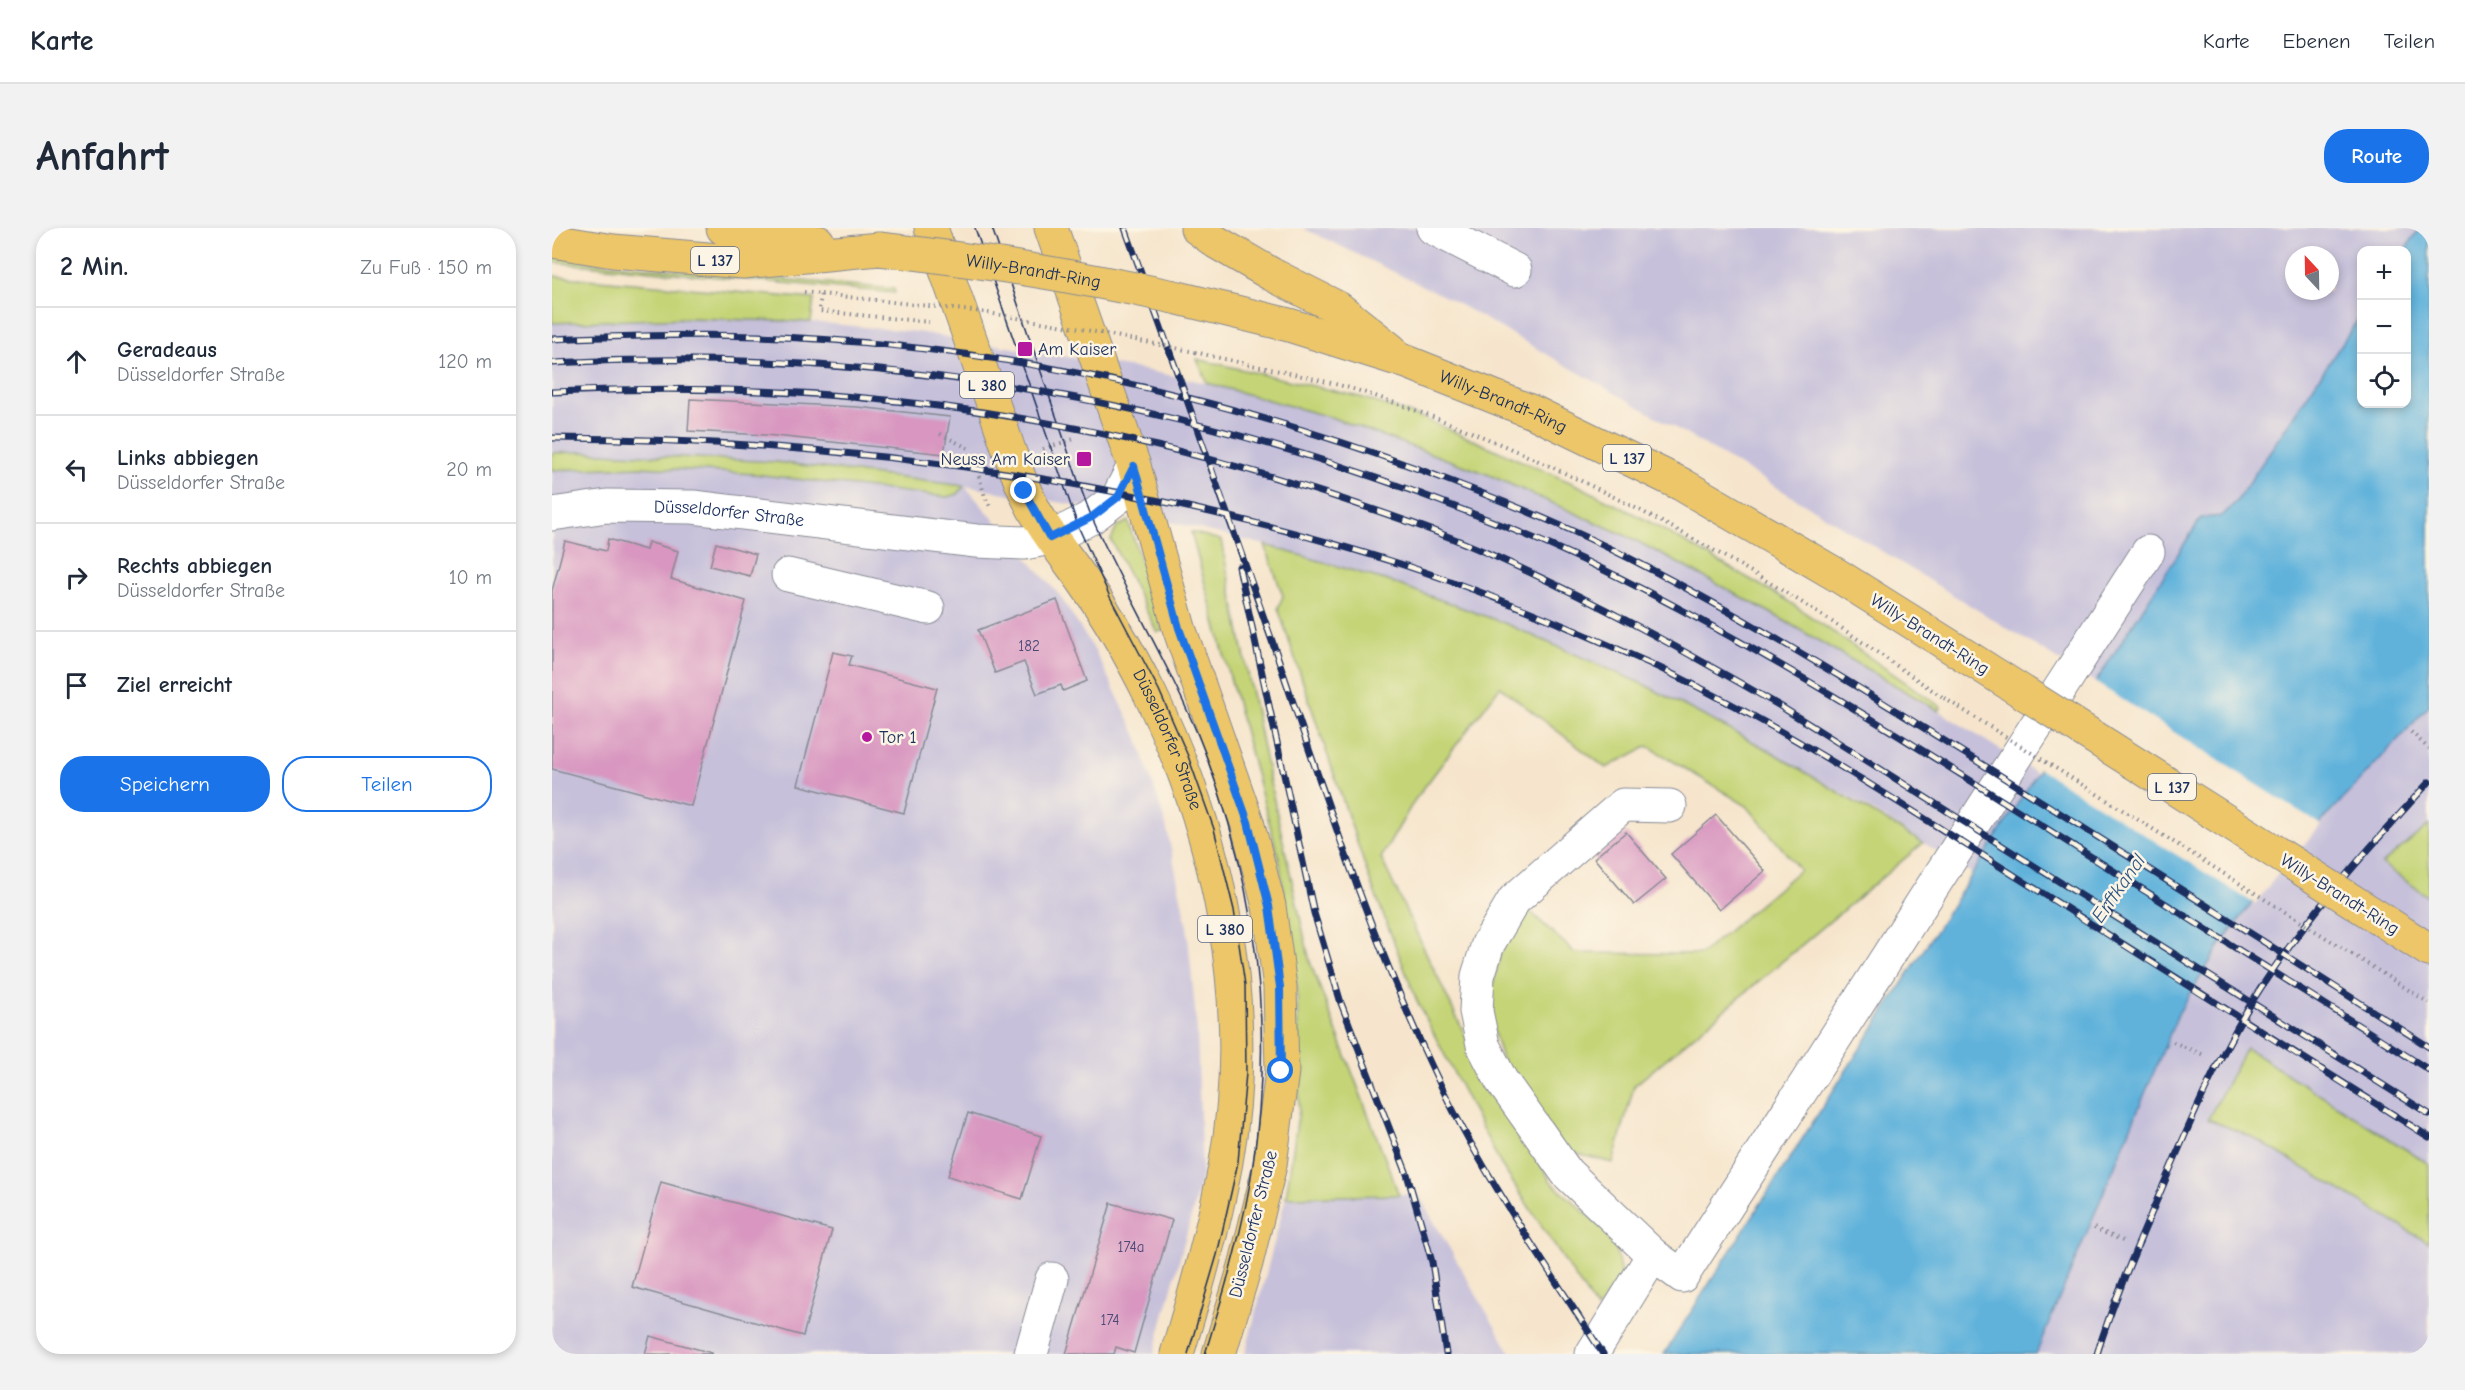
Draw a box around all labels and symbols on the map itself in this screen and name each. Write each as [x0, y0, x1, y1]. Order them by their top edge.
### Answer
north arrow [2285, 246, 2339, 300]
road number: L 137 [691, 247, 739, 273]
street label: Willy-Brandt-Ring [965, 250, 1103, 293]
place label: Am Kaiser [1038, 339, 1117, 360]
marker: Am Kaiser [1016, 340, 1034, 358]
street label: Willy-Brandt-Ring [1436, 366, 1570, 438]
road number: L 380 [960, 372, 1014, 398]
road number: L 137 [1603, 445, 1651, 471]
place label: Neuss Am Kaiser [941, 449, 1071, 470]
marker: Neuss Am Kaiser [1075, 450, 1093, 468]
route end [1010, 477, 1036, 503]
street label: Düsseldorfer Straße [654, 497, 805, 531]
street label: Willy-Brandt-Ring [1866, 589, 1993, 679]
house number: 182 [1018, 637, 1040, 655]
street label: Düsseldorfer Straße [1128, 666, 1206, 813]
place label: Tor 1 [879, 727, 917, 748]
marker: Tor 1 [860, 730, 874, 744]
road number: L 137 [2148, 774, 2196, 800]
water label: Erftkanal [2087, 849, 2151, 927]
street label: Willy-Brandt-Ring [2276, 849, 2403, 939]
road number: L 380 [1198, 916, 1252, 942]
route start [1267, 1057, 1293, 1083]
street label: Düsseldorfer Straße [1225, 1148, 1282, 1300]
house number: 174a [1118, 1238, 1144, 1256]
house number: 174 [1100, 1311, 1120, 1329]

